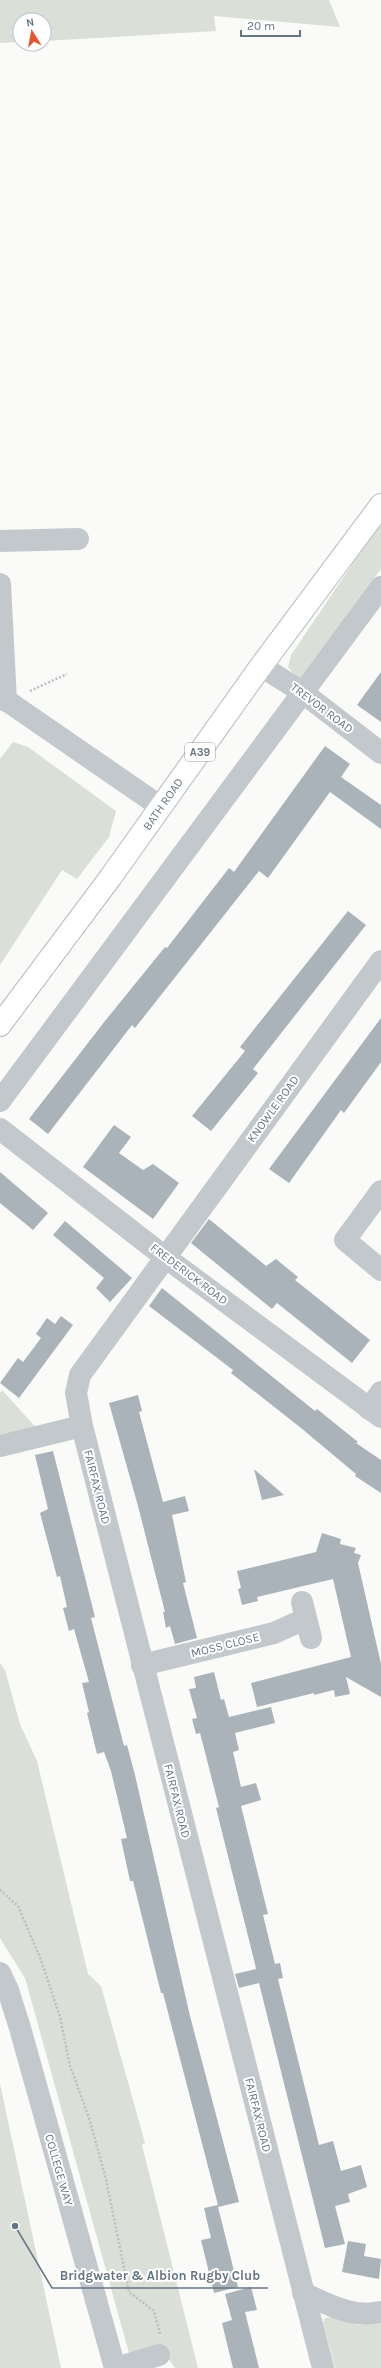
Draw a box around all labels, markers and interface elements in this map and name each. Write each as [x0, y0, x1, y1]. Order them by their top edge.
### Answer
north arrow [12, 12, 52, 52]
scale bar [241, 12, 300, 38]
text: N [25, 16, 35, 30]
text: 20 m [247, 19, 275, 33]
street label: TREVOR ROAD [288, 680, 356, 736]
road number: A39 [185, 743, 215, 761]
street label: BATH ROAD [140, 775, 186, 833]
street label: KNOWLE ROAD [244, 1073, 302, 1145]
street label: FREDERICK ROAD [148, 1240, 230, 1308]
street label: FAIRFAX ROAD [81, 1448, 113, 1526]
street label: MOSS CLOSE [189, 1630, 261, 1660]
street label: FAIRFAX ROAD [161, 1762, 193, 1840]
street label: FAIRFAX ROAD [242, 2076, 274, 2154]
street label: COLLEGE WAY [42, 2133, 76, 2208]
callout: Bridgwater & Albion Rugby Club [52, 2263, 268, 2288]
text: Bridgwater & Albion Rugby Club [60, 2268, 260, 2283]

